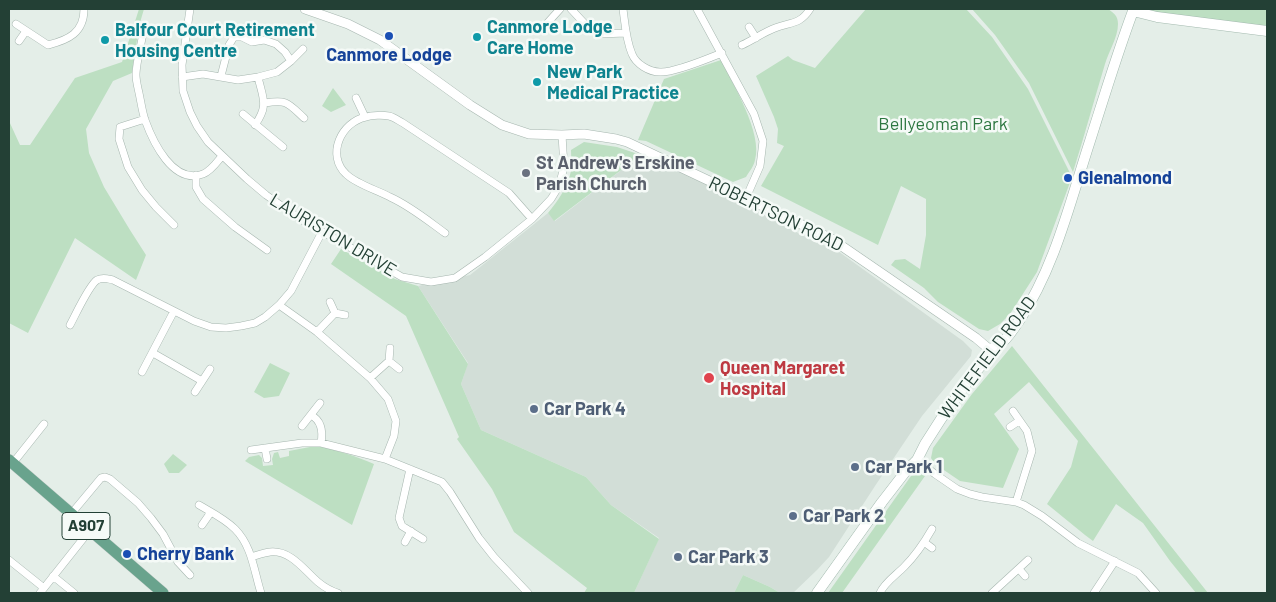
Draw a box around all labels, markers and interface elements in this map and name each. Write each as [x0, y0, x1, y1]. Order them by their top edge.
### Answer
place label: Canmore Lodge Care Home [487, 16, 613, 58]
place label: Balfour Court Retirement Housing Centre [115, 19, 315, 62]
marker: Canmore Lodge [383, 30, 395, 42]
marker: Canmore Lodge Care Home [471, 31, 483, 43]
marker: Balfour Court Retirement Housing Centre [99, 34, 111, 46]
place label: Canmore Lodge [326, 44, 452, 66]
place label: New Park Medical Practice [547, 61, 679, 104]
marker: New Park Medical Practice [531, 76, 543, 88]
park label: Bellyeoman Park [878, 113, 1008, 135]
place label: St Andrew's Erskine Parish Church [536, 152, 695, 194]
marker: St Andrew's Erskine Parish Church [520, 167, 532, 179]
place label: Glenalmond [1078, 167, 1172, 189]
street label: ROBERTSON ROAD [705, 172, 847, 256]
marker: Glenalmond [1062, 172, 1074, 184]
street label: LAURISTON DRIVE [266, 189, 400, 281]
street label: WHITEFIELD ROAD [934, 292, 1040, 424]
place label: Queen Margaret Hospital [720, 357, 845, 399]
marker: Queen Margaret Hospital [702, 371, 716, 385]
place label: Car Park 4 [544, 398, 626, 420]
marker: Car Park 4 [528, 403, 540, 415]
place label: Car Park 1 [865, 456, 942, 478]
marker: Car Park 1 [849, 461, 861, 473]
place label: Car Park 2 [803, 505, 884, 527]
marker: Car Park 2 [787, 510, 799, 522]
road number: A907 [62, 512, 110, 540]
place label: Cherry Bank [137, 543, 234, 565]
place label: Car Park 3 [688, 546, 769, 568]
marker: Cherry Bank [121, 548, 133, 560]
marker: Car Park 3 [672, 551, 684, 563]

